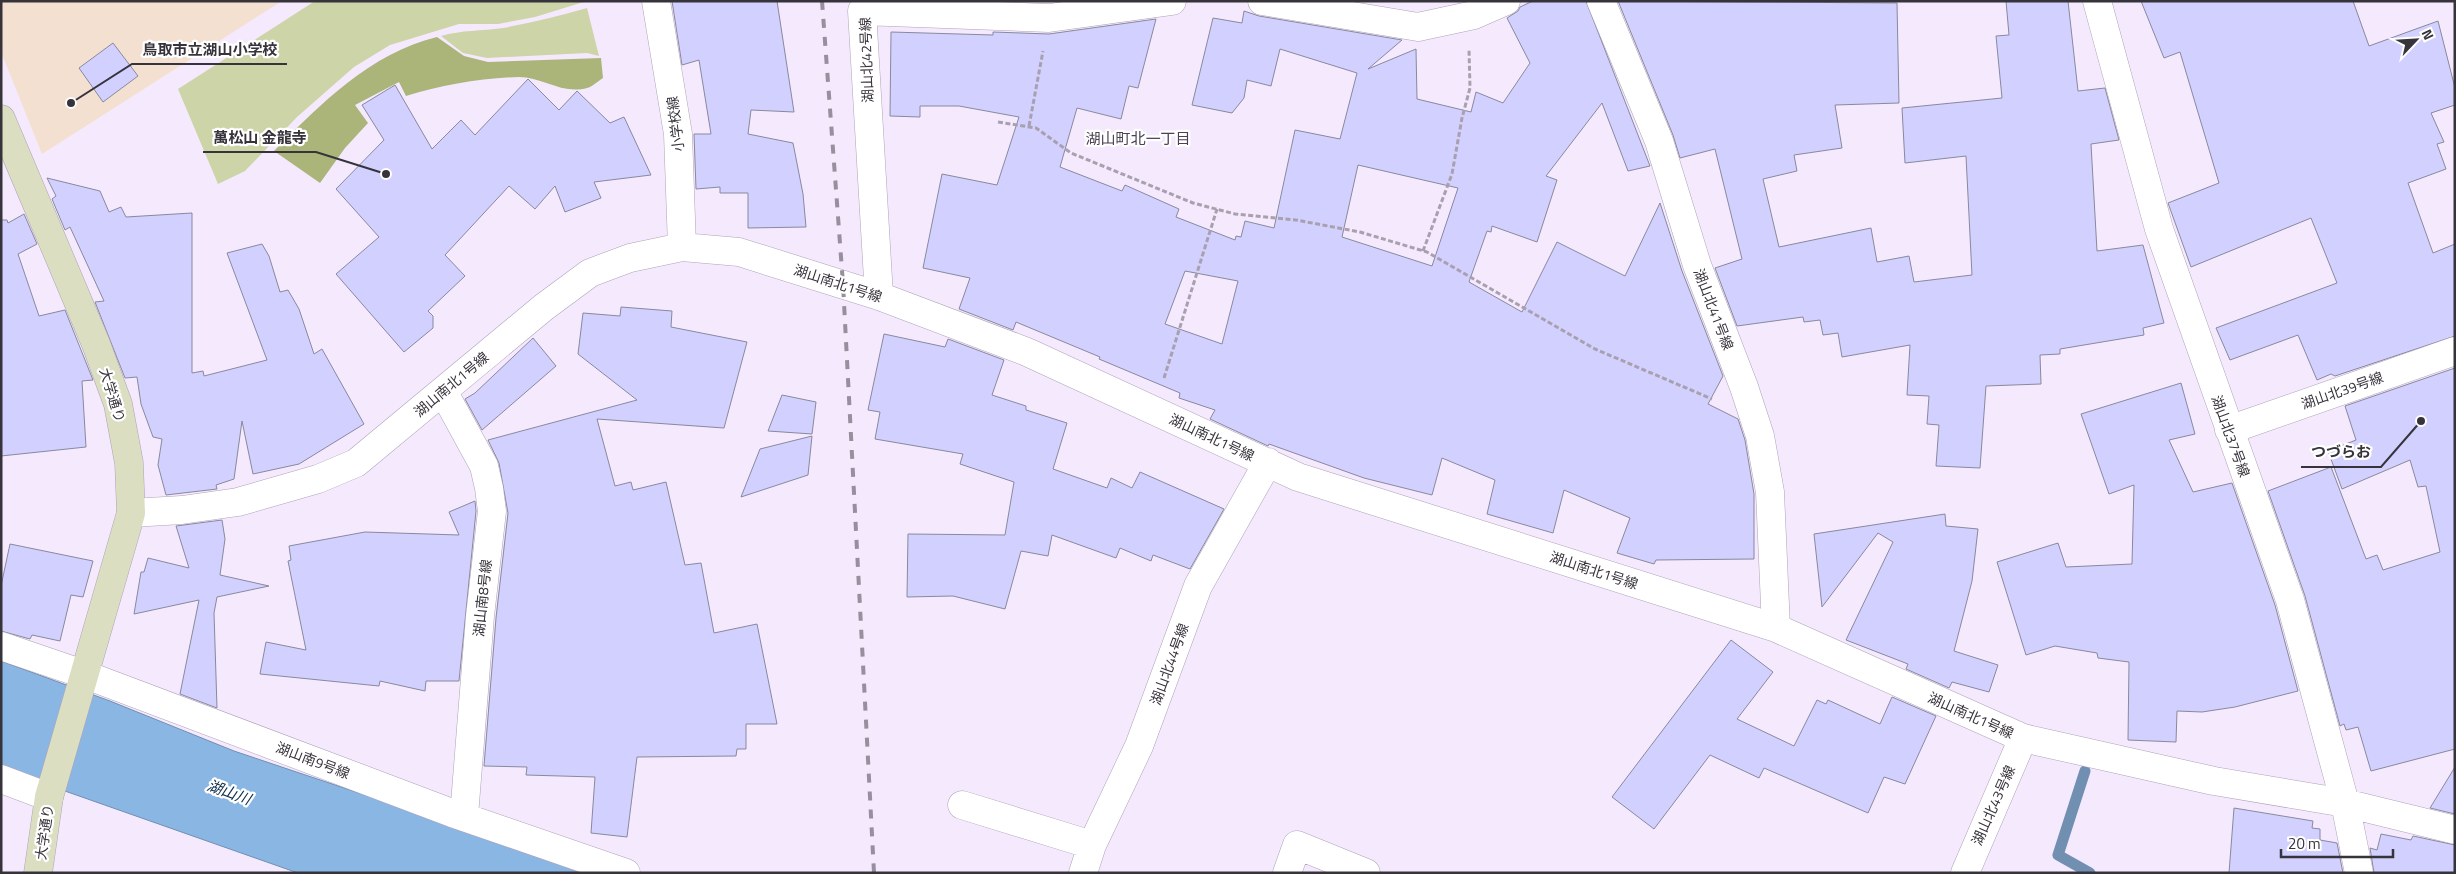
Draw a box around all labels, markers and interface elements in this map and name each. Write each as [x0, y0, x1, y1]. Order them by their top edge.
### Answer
north arrow [2391, 15, 2441, 65]
street label: 湖山北42号線 [854, 17, 878, 103]
text: N [2417, 25, 2440, 43]
callout: 鳥取市立湖山小学校 [132, 34, 287, 64]
text: 鳥取市立湖山小学校 [142, 38, 278, 61]
street label: 小学校線 [661, 95, 689, 153]
callout: 萬松山 金龍寺 [203, 122, 316, 152]
text: 萬松山 金龍寺 [213, 126, 307, 149]
district label: 湖山町北一丁目 [1085, 127, 1191, 150]
street label: 湖山南北1号線 [791, 259, 885, 307]
street label: 湖山北41号線 [1689, 265, 1739, 353]
street label: 湖山南北1号線 [409, 346, 493, 422]
street label: 大学通り [95, 365, 131, 425]
street label: 湖山北39号線 [2298, 366, 2386, 414]
street label: 湖山北37号線 [2206, 392, 2256, 480]
street label: 湖山南北1号線 [1166, 408, 1258, 466]
callout: つづらお [2301, 437, 2381, 467]
text: つづらお [2311, 440, 2371, 463]
street label: 湖山南北1号線 [1547, 546, 1641, 594]
street label: 湖山南8号線 [467, 558, 497, 638]
street label: 湖山北44号線 [1144, 620, 1194, 708]
street label: 湖山南北1号線 [1925, 687, 2017, 743]
street label: 湖山南9号線 [273, 736, 353, 784]
street label: 湖山北43号線 [1966, 762, 2020, 848]
water label: 湖山川 [204, 773, 256, 811]
street label: 大学通り [30, 803, 58, 861]
scale bar [2281, 826, 2394, 858]
text: 20 m [2288, 832, 2321, 855]

